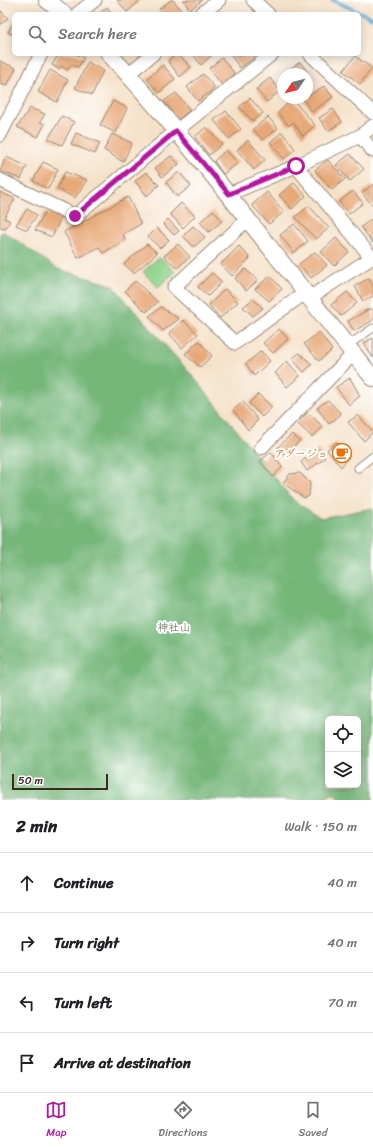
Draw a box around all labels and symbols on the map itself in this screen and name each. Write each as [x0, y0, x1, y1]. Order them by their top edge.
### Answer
north arrow [277, 68, 313, 104]
route start [287, 157, 305, 175]
route end [66, 207, 84, 225]
cafe icon: アダージョ [331, 442, 353, 464]
place label: アダージョ [274, 444, 328, 463]
park label: 神社山 [158, 618, 191, 637]
scale bar [12, 772, 108, 791]

